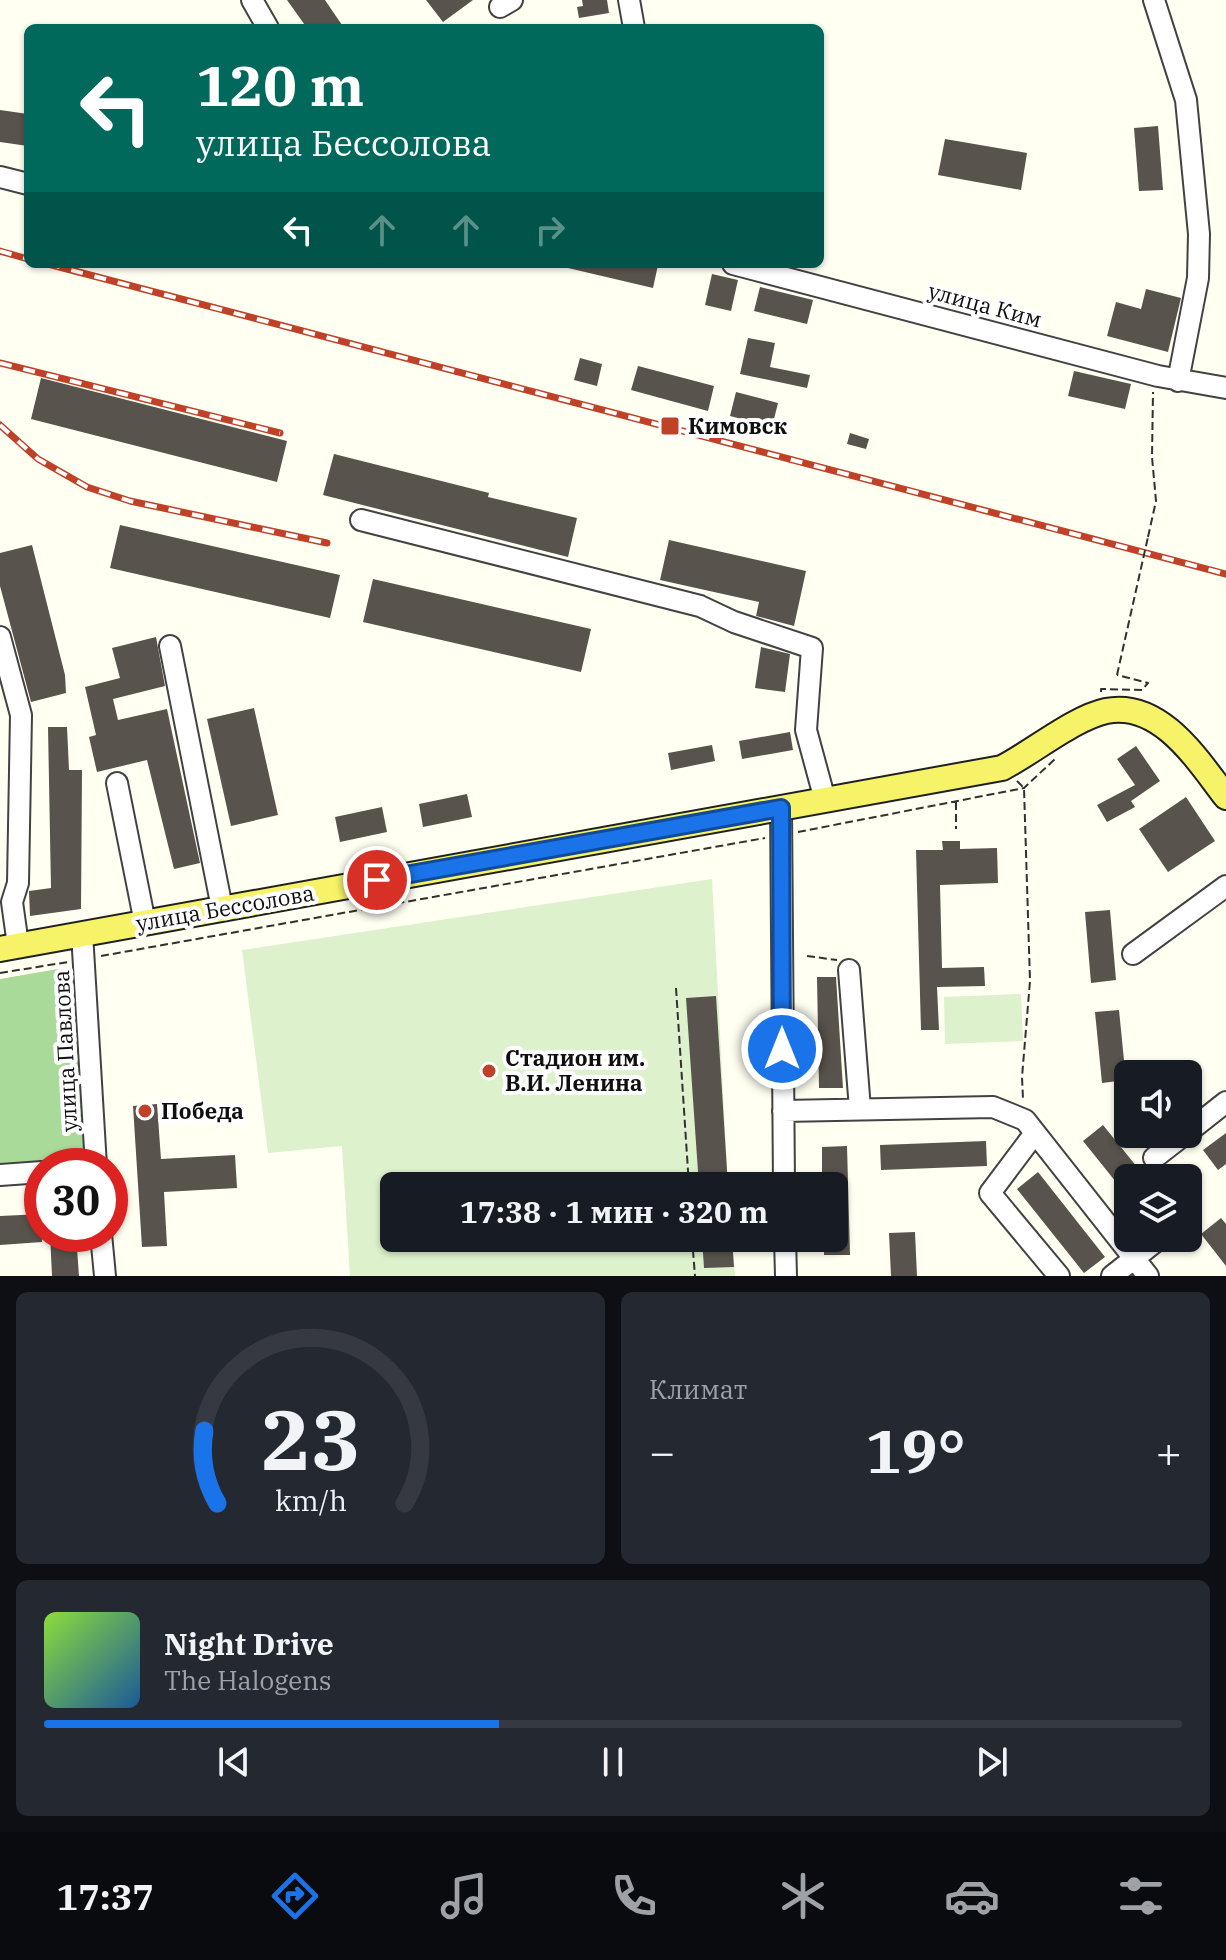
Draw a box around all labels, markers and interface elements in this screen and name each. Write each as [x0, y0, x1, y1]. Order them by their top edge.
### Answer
text: 120 m [196, 49, 364, 121]
icon: left [64, 56, 168, 160]
text: улица Бессолова [196, 119, 491, 166]
icon: left [276, 208, 320, 252]
icon: ahead [360, 208, 404, 252]
icon: ahead [444, 208, 488, 252]
icon: right [528, 208, 572, 252]
street label: улица Ким [925, 275, 1045, 334]
place label: Кимовск [688, 411, 788, 440]
marker: Кимовск [659, 415, 681, 437]
pin [343, 846, 411, 914]
icon: arrive [355, 858, 399, 902]
street label: улица Бессолова [133, 878, 316, 937]
street label: улица Павлова [46, 969, 83, 1133]
position arrow [740, 1007, 824, 1091]
place label: Стадион им. В.И. Ленина [505, 1043, 645, 1097]
map controls [1114, 1060, 1202, 1252]
button: sound [1114, 1060, 1202, 1148]
marker: Стадион им. В.И. Ленина [480, 1062, 498, 1080]
place label: Победа [161, 1096, 244, 1125]
marker: Победа [136, 1102, 154, 1120]
speed limit sign: 30 [24, 1148, 128, 1252]
button: layers [1114, 1164, 1202, 1252]
text: 17:38 · 1 мин · 320 m [460, 1192, 768, 1231]
text: Климат [649, 1372, 747, 1406]
text: 23 [261, 1385, 360, 1493]
text: 19° [865, 1411, 966, 1490]
text: − [649, 1423, 675, 1480]
text: + [1156, 1423, 1182, 1480]
text: km/h [274, 1482, 347, 1519]
text: Night Drive [164, 1624, 334, 1663]
text: The Halogens [164, 1663, 332, 1697]
icon: previous [212, 1740, 256, 1784]
icon: pause [591, 1740, 635, 1784]
icon: next [970, 1740, 1014, 1784]
icon: directions [267, 1868, 323, 1924]
icon: music [436, 1868, 492, 1924]
icon: phone [606, 1868, 662, 1924]
icon: climate [775, 1868, 831, 1924]
icon: car [944, 1868, 1000, 1924]
icon: filters [1113, 1868, 1169, 1924]
text: 17:37 [57, 1873, 154, 1920]

